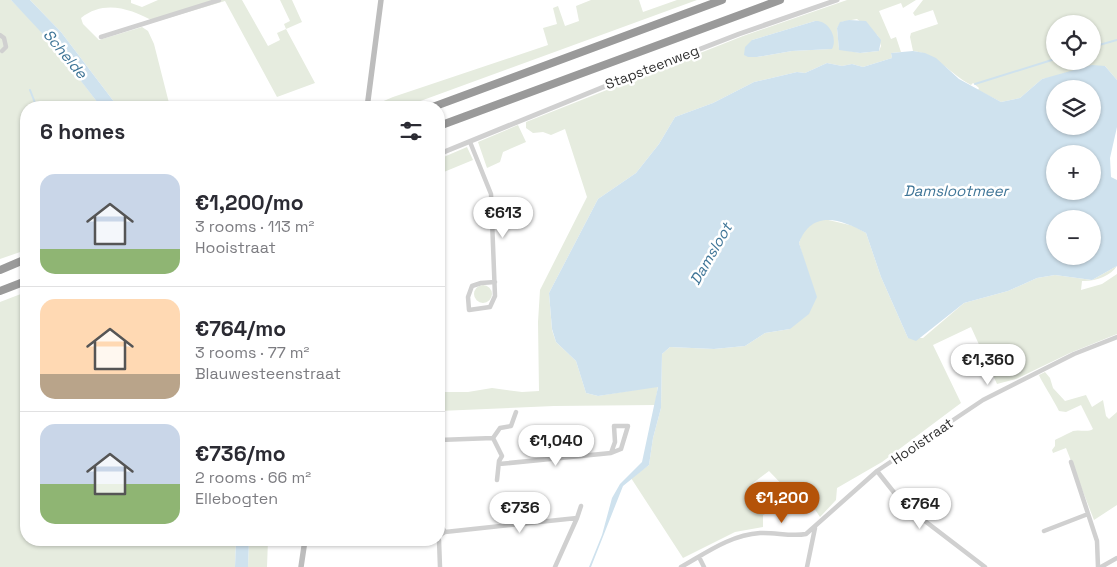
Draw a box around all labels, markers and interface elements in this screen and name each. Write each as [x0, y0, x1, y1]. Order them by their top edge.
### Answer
map controls [1046, 15, 1101, 265]
button: locate [1046, 15, 1101, 70]
water label: Schelde [39, 25, 92, 83]
street label: Stapsteenweg [603, 41, 701, 93]
button: layers [1046, 80, 1101, 135]
icon: filters [397, 117, 425, 145]
text: 6 homes [40, 118, 125, 145]
button: + [1046, 145, 1101, 200]
water label: Damslootmeer [904, 181, 1010, 200]
text: €1,200/mo [195, 189, 304, 216]
icon: home [80, 194, 140, 254]
pin: €613 [473, 196, 533, 239]
text: €613 [484, 202, 522, 223]
button: − [1046, 210, 1101, 265]
text: 3 rooms · 113 m² [195, 216, 314, 237]
water label: Damsloot [685, 218, 737, 288]
text: Hooistraat [195, 237, 276, 258]
text: €764/mo [195, 315, 286, 342]
icon: home [80, 319, 140, 379]
text: 3 rooms · 77 m² [195, 342, 309, 363]
pin: €1,360 [947, 344, 1029, 386]
text: €1,360 [962, 349, 1014, 370]
text: Blauwesteenstraat [195, 363, 341, 384]
street label: Hooistraat [888, 414, 956, 468]
pin: €1,040 [515, 424, 597, 467]
text: €1,040 [529, 430, 583, 451]
text: €736/mo [195, 440, 286, 467]
icon: home [80, 444, 140, 504]
text: 2 rooms · 66 m² [195, 467, 311, 488]
pin: €1,200 [741, 482, 823, 524]
text: €1,200 [755, 487, 809, 508]
text: Ellebogten [195, 488, 278, 509]
pin: €764 [890, 488, 950, 530]
pin: €736 [490, 492, 550, 534]
text: €764 [900, 493, 940, 514]
text: €736 [500, 497, 540, 518]

